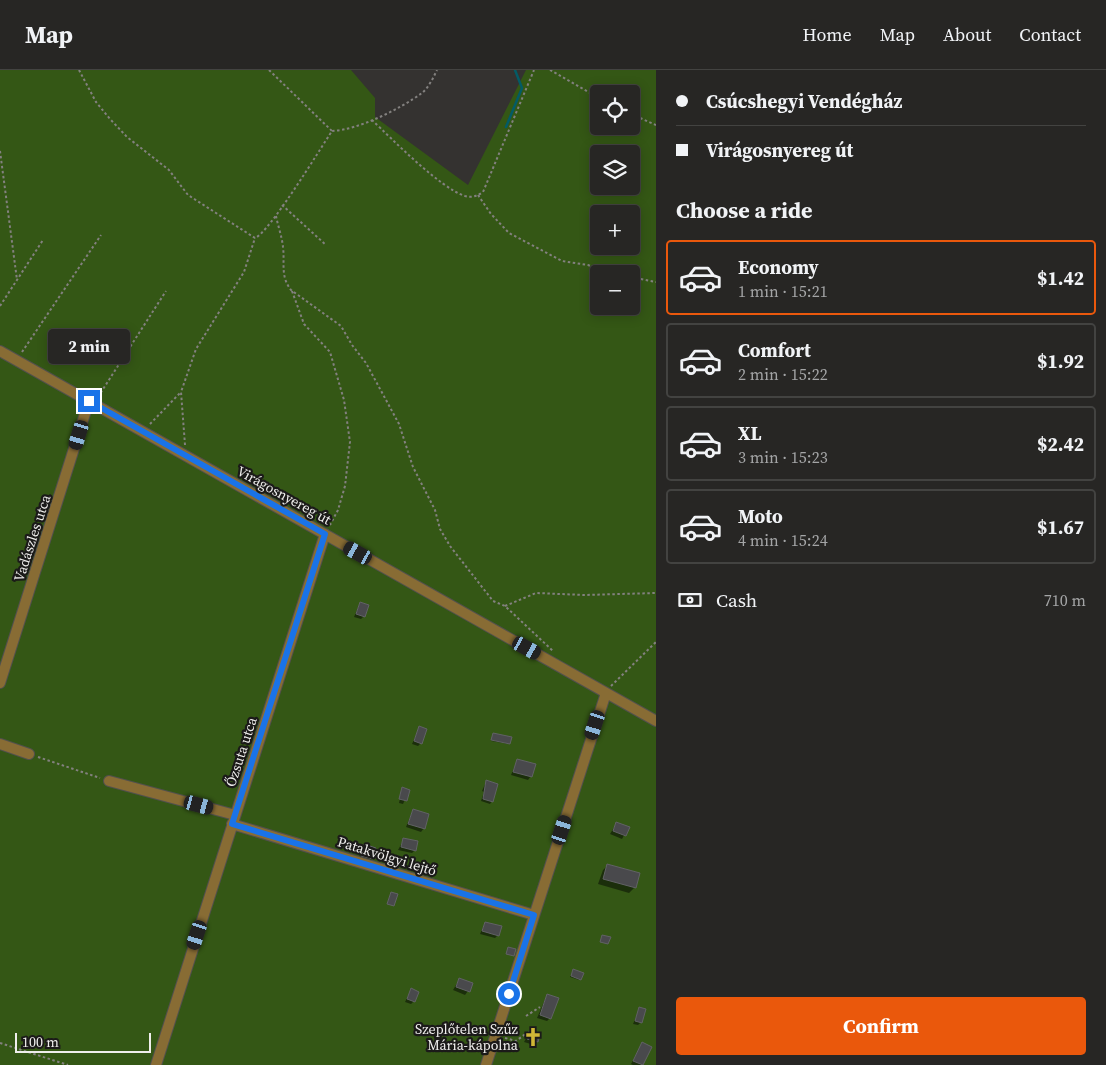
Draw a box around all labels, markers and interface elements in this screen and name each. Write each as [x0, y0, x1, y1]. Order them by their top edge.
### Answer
text: Map [25, 18, 73, 51]
text: Home [803, 22, 852, 47]
text: Map [880, 22, 915, 47]
text: About [943, 22, 991, 47]
text: Contact [1019, 22, 1081, 47]
map controls [590, 85, 640, 315]
button: locate [590, 85, 640, 135]
text: Csúcshegyi Vendégház [706, 88, 902, 114]
text: Virágosnyereg út [706, 137, 853, 163]
button: layers [590, 145, 640, 195]
text: Choose a ride [676, 195, 813, 225]
button: + [590, 205, 640, 255]
text: Economy [738, 254, 819, 280]
icon: car [678, 255, 723, 300]
button: − [590, 265, 640, 315]
text: $1.42 [1037, 265, 1084, 291]
text: 1 min · 15:21 [738, 280, 828, 302]
callout: 2 min [48, 328, 130, 364]
text: 2 min [68, 335, 110, 357]
text: Comfort [738, 337, 811, 363]
icon: car [678, 338, 723, 383]
text: $1.92 [1037, 348, 1084, 374]
text: 2 min · 15:22 [738, 363, 828, 385]
route end [78, 390, 100, 412]
car [67, 418, 90, 452]
text: XL [738, 420, 761, 446]
icon: car [678, 421, 723, 466]
text: $2.42 [1037, 431, 1084, 457]
text: 3 min · 15:23 [738, 446, 828, 468]
street label: Virágosnyereg út [233, 461, 335, 529]
street label: Vadászles utca [9, 491, 56, 584]
text: Moto [738, 503, 783, 529]
icon: car [678, 504, 723, 549]
text: $1.67 [1037, 514, 1084, 540]
text: 4 min · 15:24 [738, 529, 828, 551]
car [341, 539, 374, 567]
icon: cash [676, 586, 704, 614]
text: Cash [716, 587, 757, 613]
text: 710 m [1044, 589, 1086, 611]
car [510, 634, 543, 662]
car [583, 708, 606, 742]
street label: Őzsuta utca [220, 714, 262, 789]
car [182, 794, 215, 816]
car [550, 813, 573, 847]
street label: Patakvölgyi lejtő [335, 831, 439, 881]
car [185, 918, 208, 952]
route start [498, 983, 520, 1005]
button: Confirm [676, 997, 1086, 1055]
place label: Szeplőtelen Szűz Mária-kápolna [415, 1019, 519, 1055]
church icon: Szeplőtelen Szűz Mária-kápolna [522, 1026, 544, 1048]
scale bar [15, 1030, 151, 1053]
text: 100 m [22, 1032, 59, 1052]

